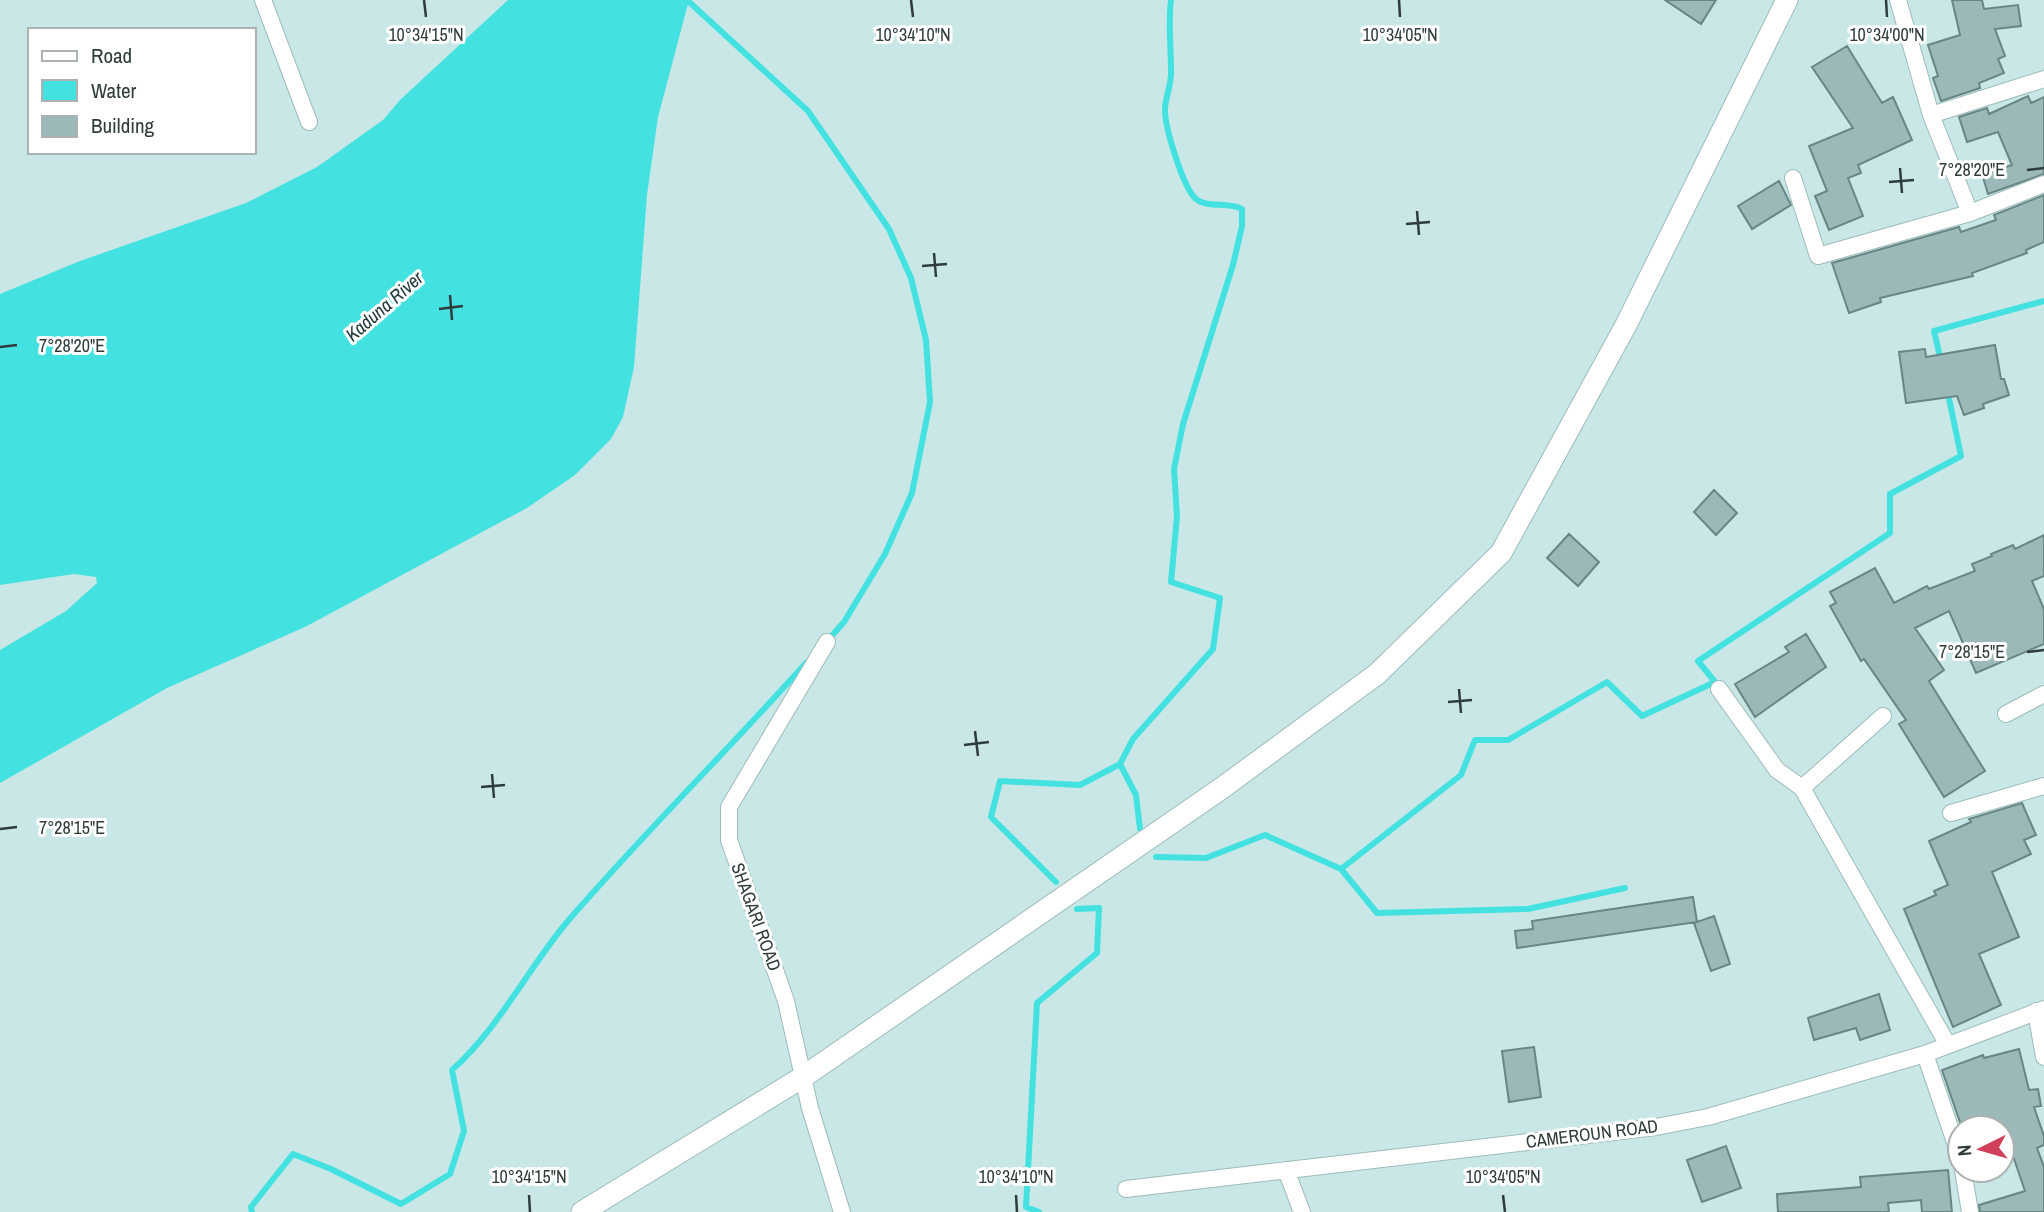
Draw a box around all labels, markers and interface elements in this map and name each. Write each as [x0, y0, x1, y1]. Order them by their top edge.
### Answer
text: 10°34'15"N [388, 22, 464, 47]
text: 10°34'10"N [875, 22, 951, 47]
text: 10°34'05"N [1362, 22, 1438, 47]
text: 10°34'00"N [1849, 22, 1925, 47]
legend [28, 28, 256, 154]
text: Road [91, 41, 132, 70]
text: Water [91, 76, 137, 105]
text: Building [91, 111, 155, 140]
text: 7°28'20"E [1939, 157, 2005, 182]
water label: Kaduna River [340, 264, 429, 347]
text: 7°28'20"E [39, 333, 105, 358]
text: 7°28'15"E [1939, 639, 2005, 664]
text: 7°28'15"E [39, 815, 105, 840]
street label: SHAGARI ROAD [725, 859, 788, 974]
street label: CAMEROUN ROAD [1524, 1113, 1659, 1154]
north arrow [1946, 1114, 2016, 1184]
text: N [1951, 1144, 1978, 1157]
text: 10°34'15"N [491, 1164, 567, 1189]
text: 10°34'10"N [978, 1164, 1054, 1189]
text: 10°34'05"N [1465, 1164, 1541, 1189]

